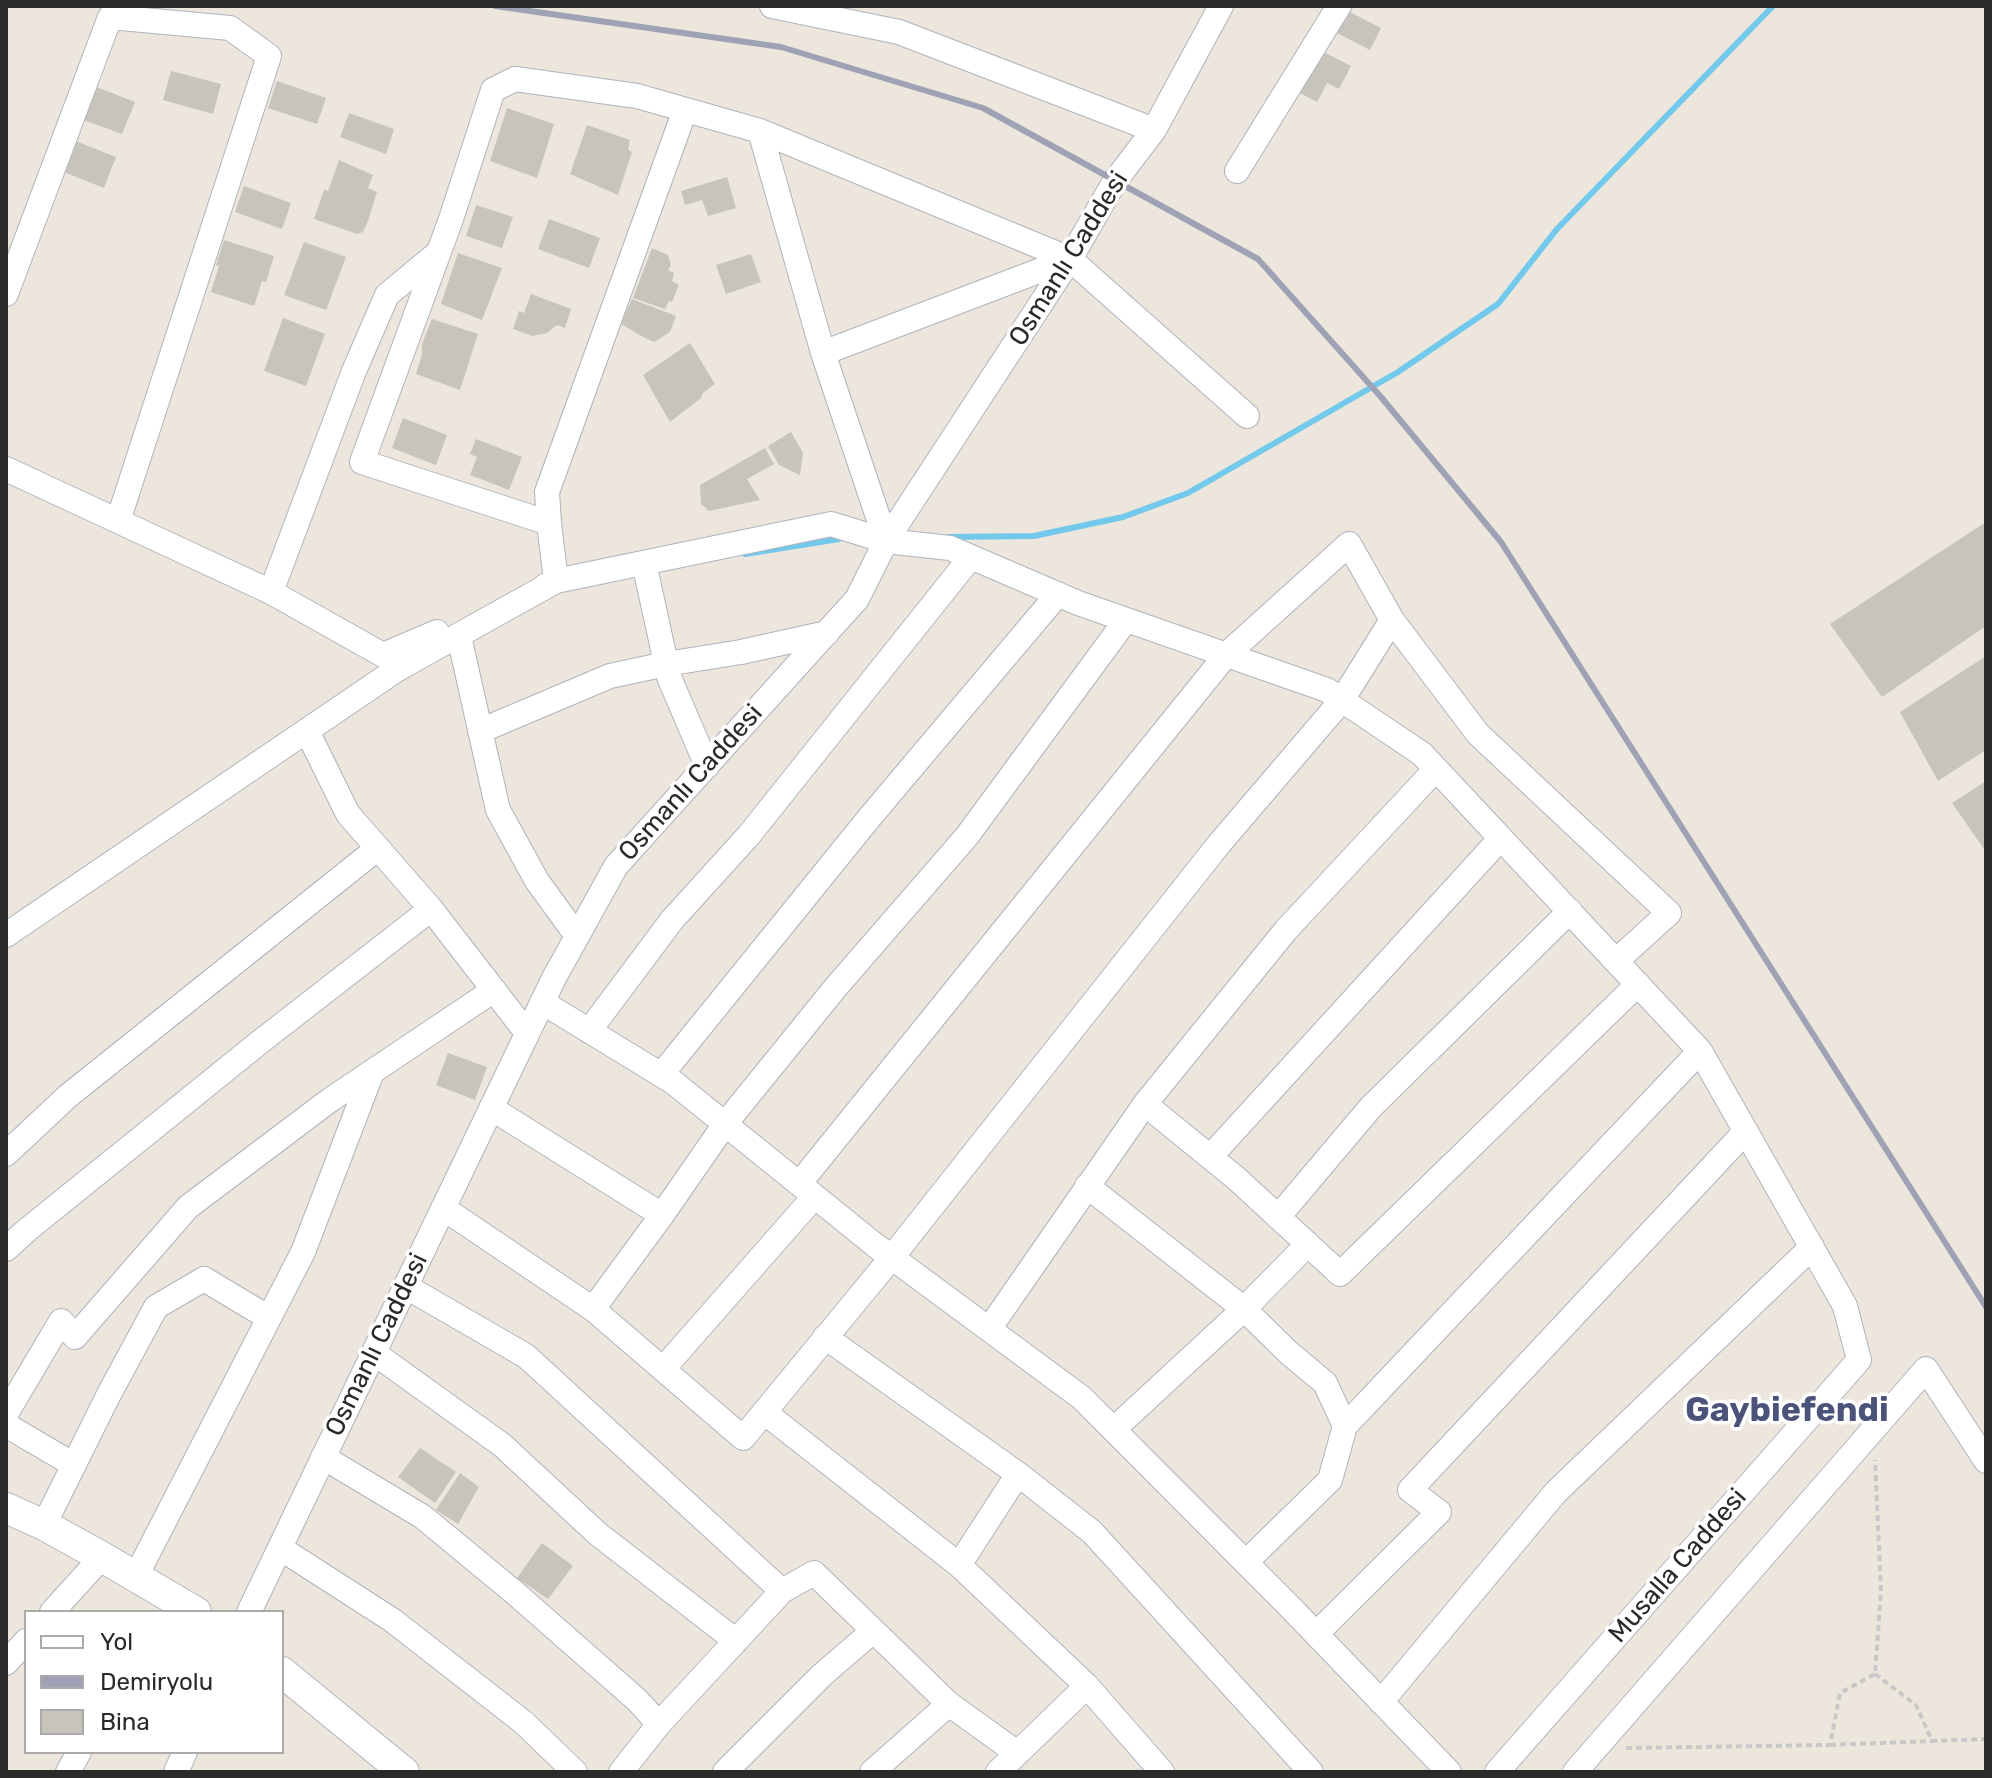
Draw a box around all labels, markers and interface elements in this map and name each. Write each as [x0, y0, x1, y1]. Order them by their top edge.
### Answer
street label: Osmanlı Caddesi [1003, 166, 1135, 352]
street label: Osmanlı Caddesi [613, 698, 769, 868]
street label: Osmanlı Caddesi [319, 1248, 435, 1442]
district label: Gaybiefendi [1685, 1391, 1889, 1431]
street label: Musalla Caddesi [1603, 1483, 1753, 1649]
legend [24, 1610, 284, 1754]
text: Yol [100, 1628, 133, 1656]
text: Demiryolu [100, 1668, 213, 1696]
text: Bina [100, 1708, 150, 1736]

